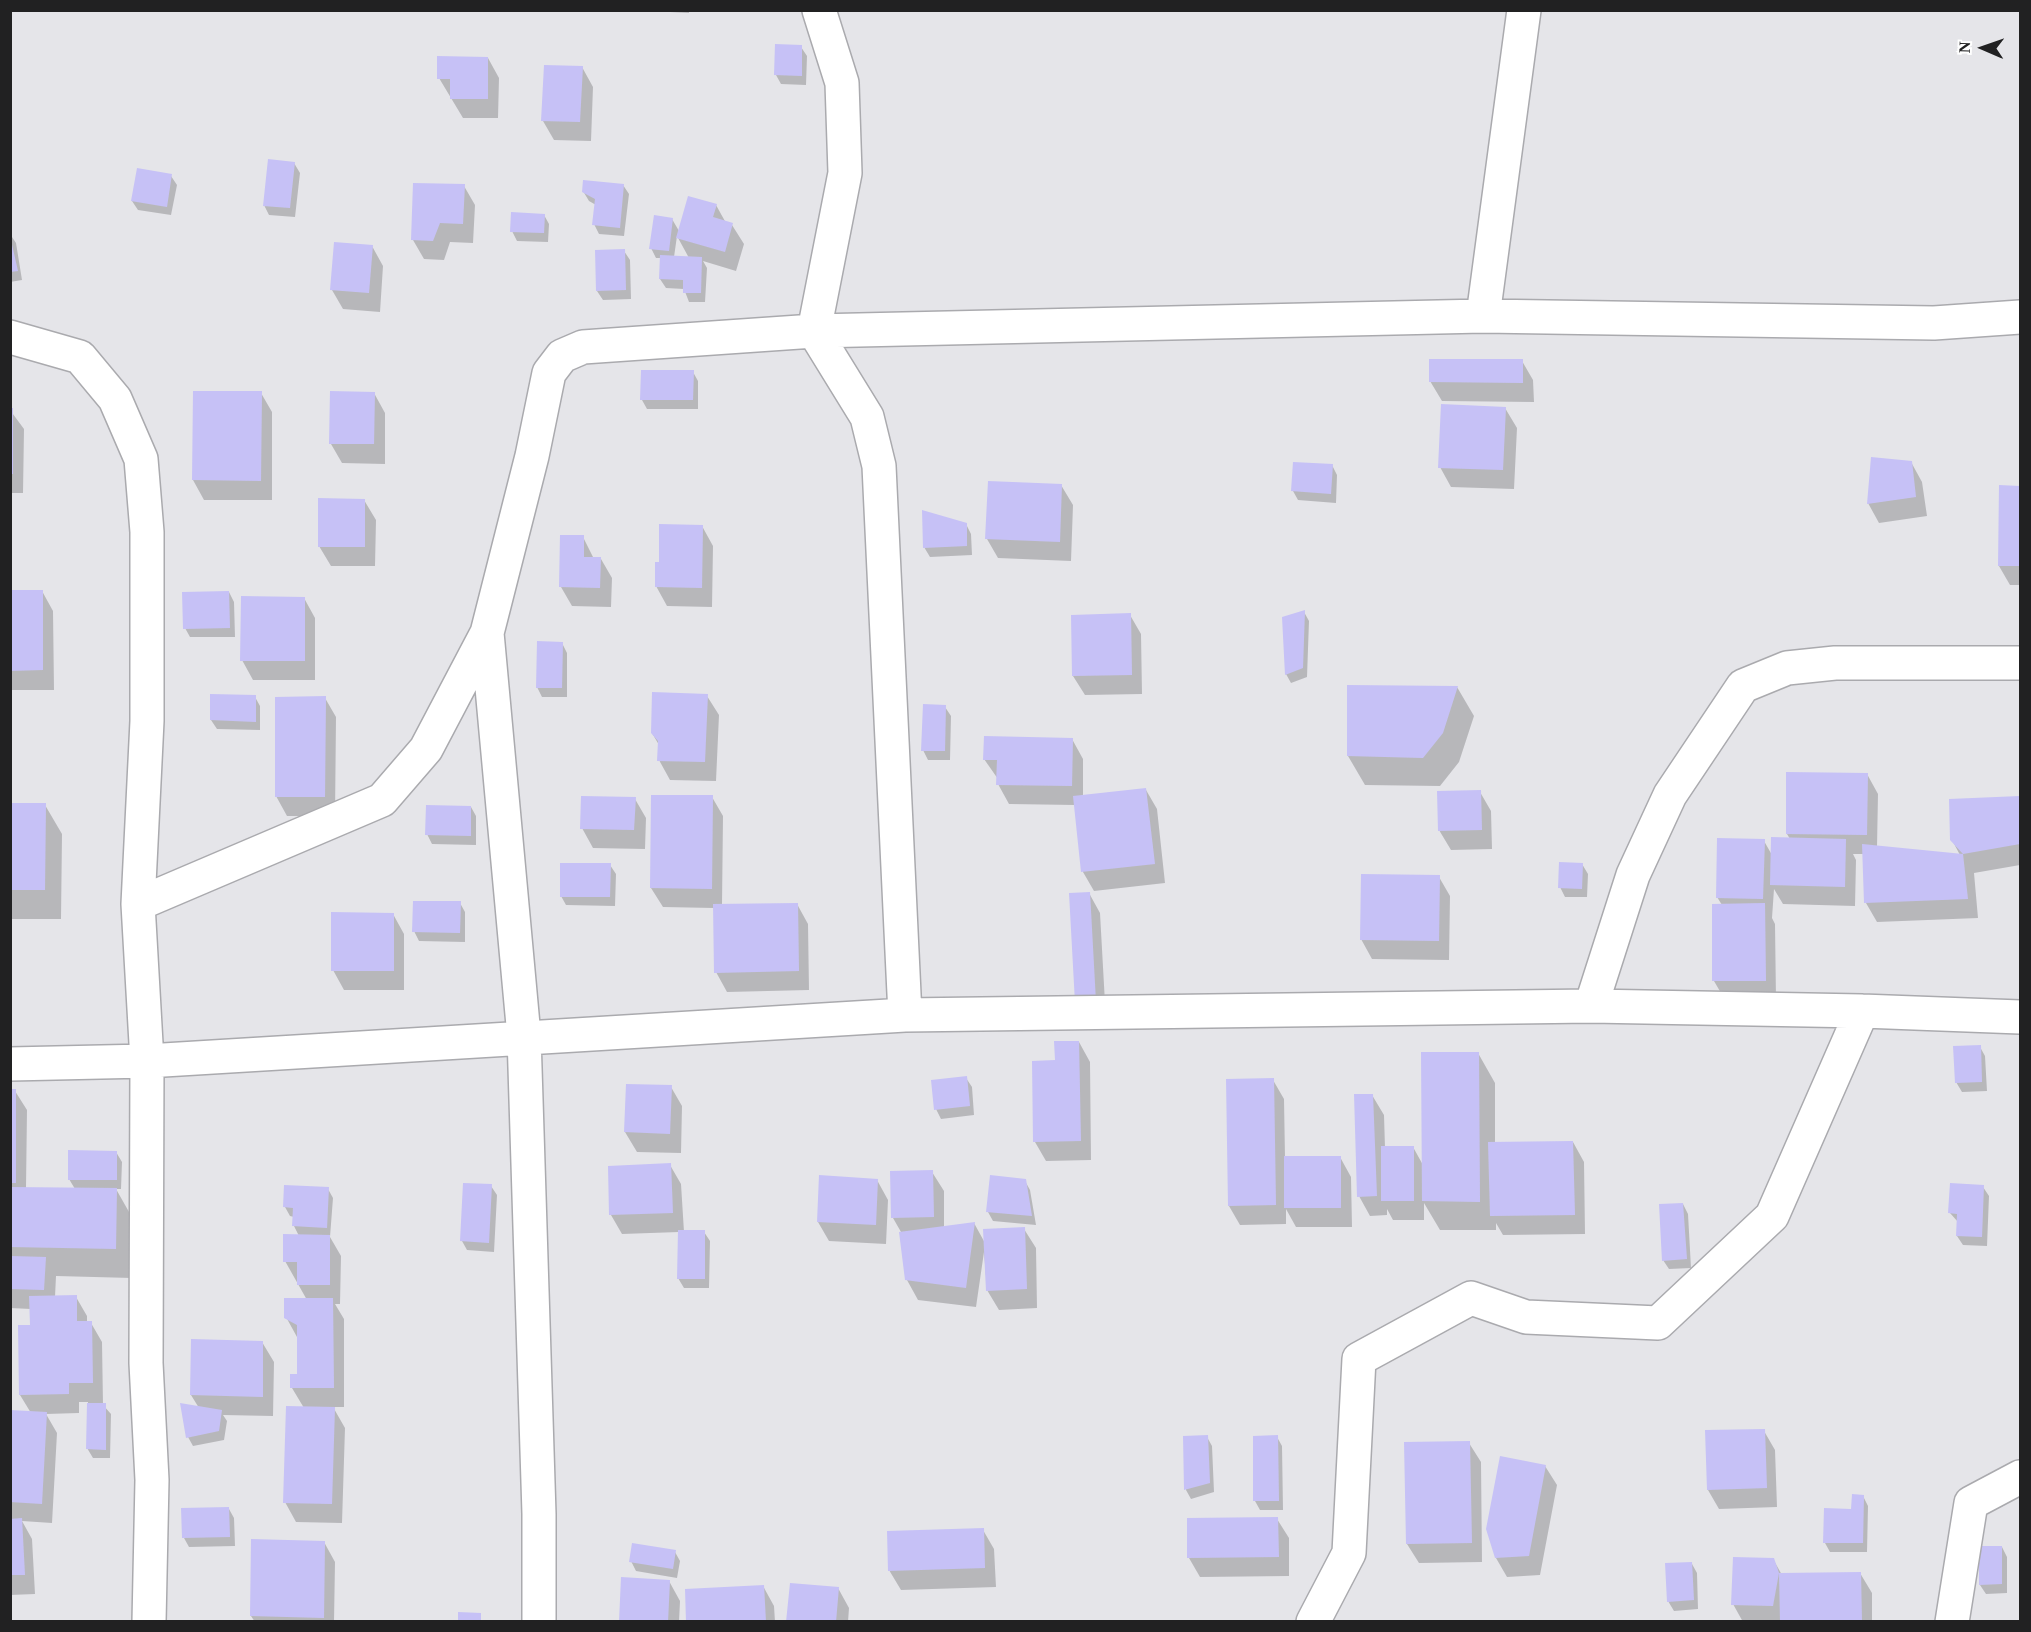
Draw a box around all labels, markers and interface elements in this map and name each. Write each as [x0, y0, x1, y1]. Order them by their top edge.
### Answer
north arrow [1953, 18, 2013, 78]
text: N [1956, 41, 1973, 53]

